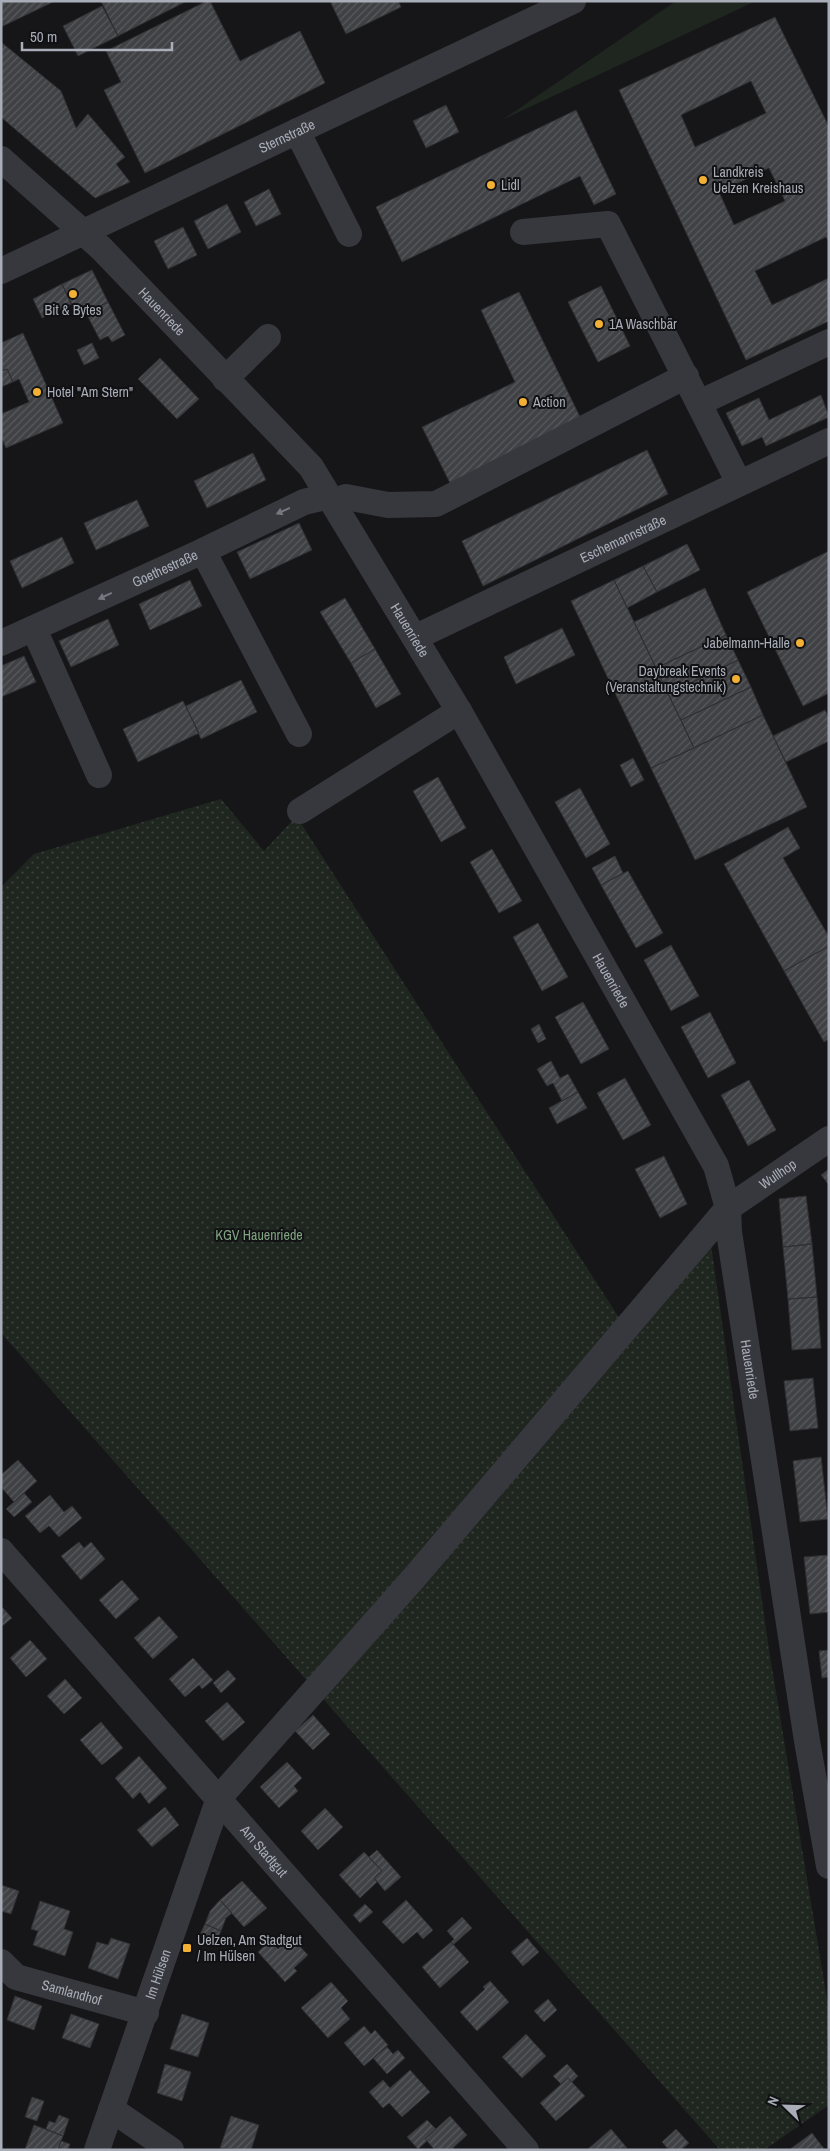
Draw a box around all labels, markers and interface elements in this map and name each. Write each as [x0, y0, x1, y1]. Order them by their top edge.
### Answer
scale bar [22, 20, 172, 52]
text: 50 m [30, 26, 57, 47]
street label: Sternstraße [256, 115, 318, 157]
place label: Landkreis Uelzen Kreishaus [713, 163, 804, 197]
marker: Landkreis Uelzen Kreishaus [697, 174, 709, 186]
place label: Lidl [501, 176, 520, 194]
marker: Lidl [485, 179, 497, 191]
street label: Hauenriede [135, 284, 189, 340]
marker: Bit & Bytes [67, 288, 79, 300]
place label: Bit & Bytes [45, 301, 102, 319]
place label: 1A Waschbär [609, 315, 677, 333]
marker: 1A Waschbär [593, 318, 605, 330]
place label: Hotel "Am Stern" [47, 383, 133, 401]
marker: Hotel "Am Stern" [31, 386, 43, 398]
place label: Action [532, 393, 566, 411]
marker: Action [517, 396, 529, 408]
one-way arrow [276, 507, 290, 515]
street label: Eschemannstraße [577, 511, 669, 567]
street label: Goethestraße [129, 546, 201, 591]
one-way arrow [98, 593, 112, 601]
street label: Hauenriede [387, 600, 433, 660]
place label: Jabelmann-Halle [704, 634, 790, 652]
marker: Jabelmann-Halle [794, 637, 806, 649]
place label: Daybreak Events (Veranstaltungstechnik) [605, 662, 726, 696]
marker: Daybreak Events (Veranstaltungstechnik) [730, 673, 742, 685]
street label: Hauenriede [589, 950, 634, 1011]
street label: Wullhop [756, 1155, 800, 1193]
park label: KGV Hauenriede [215, 1226, 303, 1244]
street label: Hauenriede [737, 1338, 764, 1401]
street label: Am Stadtgut [236, 1821, 292, 1881]
place label: Uelzen, Am Stadtgut / Im Hülsen [197, 1931, 302, 1965]
marker: Uelzen, Am Stadtgut / Im Hülsen [181, 1942, 193, 1954]
street label: Im Hülsen [141, 1947, 175, 2002]
street label: Samlandhof [40, 1976, 104, 2009]
north arrow [760, 2081, 810, 2131]
text: N [763, 2094, 783, 2108]

